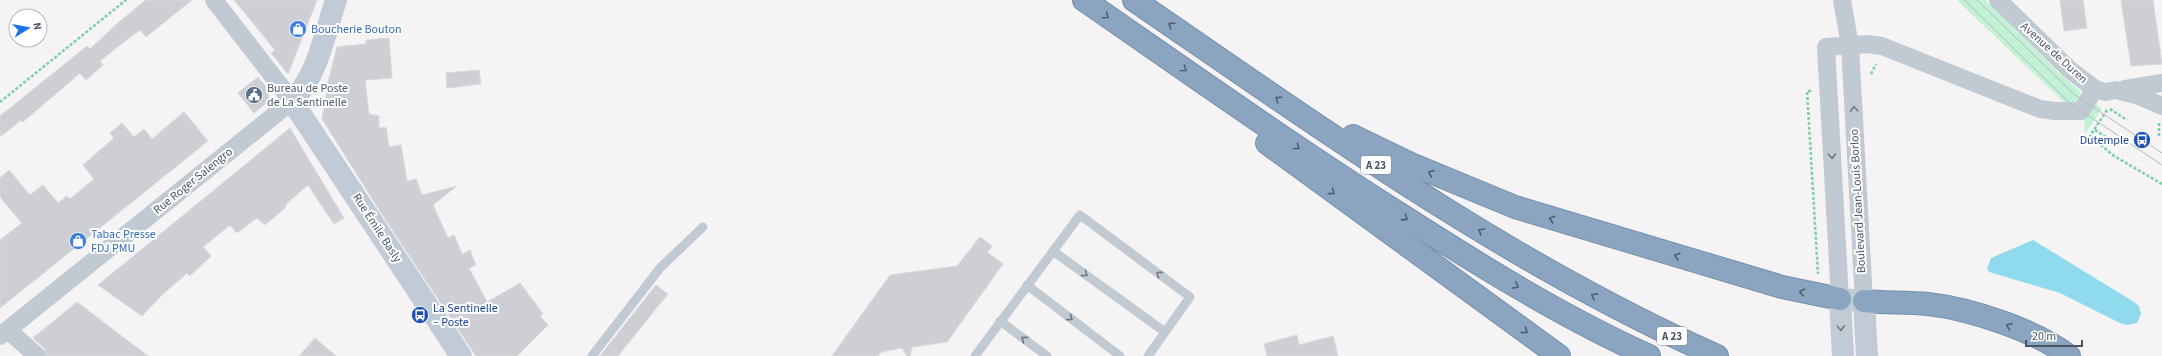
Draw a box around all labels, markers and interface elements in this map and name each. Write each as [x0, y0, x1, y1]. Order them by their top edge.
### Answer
north arrow [8, 8, 48, 48]
one-way arrow [1102, 11, 1109, 18]
street label: Avenue de Duren [2017, 18, 2091, 88]
shop icon: Boucherie Bouton [288, 19, 308, 39]
text: N [29, 21, 45, 31]
place label: Boucherie Bouton [311, 21, 402, 38]
one-way arrow [1168, 22, 1175, 30]
one-way arrow [1180, 64, 1187, 72]
place label: Bureau de Poste de La Sentinelle [267, 80, 348, 111]
public building icon: Bureau de Poste de La Sentinelle [244, 85, 264, 105]
one-way arrow [1275, 96, 1282, 104]
one-way arrow [1849, 106, 1858, 112]
street label: Boulevard Jean-Louis Borloo [1846, 128, 1870, 274]
bus stop icon: Dutemple [2132, 130, 2152, 150]
place label: Dutemple [2080, 132, 2129, 149]
one-way arrow [1293, 142, 1300, 149]
street label: Rue Roger Salengro [150, 144, 236, 218]
one-way arrow [1828, 153, 1837, 159]
road number: A 23 [1361, 156, 1391, 174]
one-way arrow [1427, 170, 1435, 178]
one-way arrow [1328, 187, 1335, 194]
street label: Rue Émile Basly [348, 190, 406, 266]
one-way arrow [1401, 213, 1408, 220]
one-way arrow [1549, 215, 1556, 224]
place label: Tabac Presse FDJ PMU [91, 226, 156, 257]
one-way arrow [1478, 229, 1485, 236]
shop icon: Tabac Presse FDJ PMU [68, 231, 88, 251]
one-way arrow [1674, 252, 1681, 261]
one-way arrow [1080, 269, 1087, 276]
one-way arrow [1156, 271, 1163, 278]
one-way arrow [1512, 282, 1519, 289]
one-way arrow [1799, 288, 1806, 297]
one-way arrow [1590, 293, 1598, 300]
place label: La Sentinelle – Poste [433, 300, 498, 331]
bus stop icon: La Sentinelle – Poste [410, 305, 430, 325]
one-way arrow [1065, 313, 1072, 320]
scale bar [2026, 322, 2082, 348]
one-way arrow [2006, 323, 2013, 331]
one-way arrow [1837, 325, 1846, 331]
one-way arrow [1521, 326, 1528, 333]
road number: A 23 [1657, 327, 1687, 345]
text: 20 m [2032, 328, 2056, 345]
one-way arrow [1021, 336, 1028, 344]

